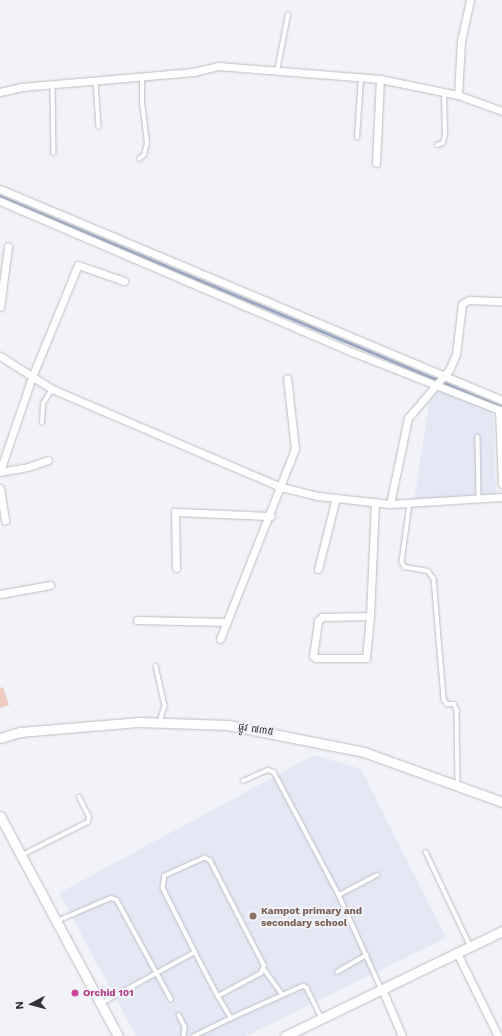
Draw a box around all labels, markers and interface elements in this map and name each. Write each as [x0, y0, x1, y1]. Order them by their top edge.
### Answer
street label: ផ្លូវ ៧៣៥ [237, 720, 275, 738]
place label: Kampot primary and secondary school [261, 904, 362, 928]
marker: Kampot primary and secondary school [248, 911, 258, 921]
north arrow [12, 984, 52, 1024]
place label: Orchid 101 [83, 987, 134, 999]
marker: Orchid 101 [70, 988, 80, 998]
text: N [13, 1001, 26, 1010]

